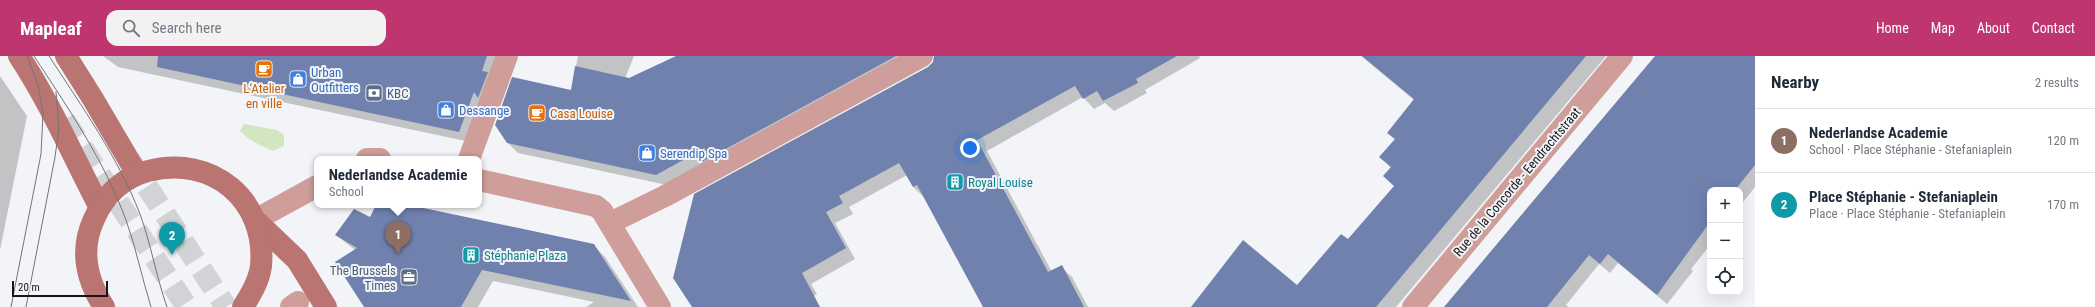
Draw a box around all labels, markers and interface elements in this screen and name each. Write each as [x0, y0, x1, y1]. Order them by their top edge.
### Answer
search box [106, 10, 386, 46]
text: Mapleaf [20, 17, 82, 40]
icon: search [120, 17, 142, 39]
text: Search here [152, 19, 222, 37]
text: Home [1876, 20, 1909, 36]
text: Map [1931, 20, 1955, 36]
text: About [1977, 20, 2010, 36]
text: Contact [2032, 20, 2075, 36]
cafe icon: L‘Atelier en ville [254, 59, 274, 79]
place label: Urban Outfitters [311, 65, 359, 95]
shop icon: Urban Outfitters [288, 69, 308, 89]
text: Nearby [1771, 72, 1819, 92]
text: 2 results [2035, 75, 2079, 90]
place label: L‘Atelier en ville [243, 81, 285, 111]
bank icon: KBC [364, 83, 384, 103]
place label: KBC [387, 86, 409, 101]
shop icon: Dessange [436, 100, 456, 120]
place label: Dessange [459, 103, 509, 118]
cafe icon: Casa Louise [527, 103, 547, 123]
street label: Rue de la Concorde - Eendrachtstraat [1450, 105, 1584, 259]
place label: Casa Louise [550, 106, 613, 121]
text: Nederlandse Academie [1809, 124, 1948, 142]
text: 1 [1781, 133, 1787, 148]
text: 120 m [2047, 133, 2079, 148]
your location [960, 138, 980, 158]
text: School · Place Stéphanie - Stefaniaplein [1809, 142, 2012, 157]
shop icon: Serendip Spa [637, 143, 657, 163]
place label: Serendip Spa [660, 146, 727, 161]
popup [314, 156, 482, 208]
text: Nederlandse Academie [329, 166, 467, 184]
building icon: Royal Louise [945, 172, 965, 192]
place label: Royal Louise [968, 175, 1033, 190]
text: School [329, 184, 364, 199]
map controls [1707, 187, 1743, 295]
button: + [1707, 187, 1743, 223]
text: Place Stéphanie - Stefaniaplein [1809, 188, 1998, 206]
text: 2 [1781, 197, 1787, 212]
text: 170 m [2047, 197, 2079, 212]
text: Place · Place Stéphanie - Stefaniaplein [1809, 206, 2006, 221]
pin: 1 [385, 221, 411, 254]
pin: 2 [159, 222, 185, 255]
button: − [1707, 223, 1743, 259]
building icon: Stéphanie Plaza [461, 245, 481, 265]
place label: Stéphanie Plaza [484, 248, 566, 263]
button: locate [1707, 259, 1743, 295]
place label: The Brussels Times [330, 263, 396, 293]
office icon: The Brussels Times [399, 267, 419, 287]
scale bar [12, 279, 108, 298]
text: 20 m [18, 281, 40, 294]

